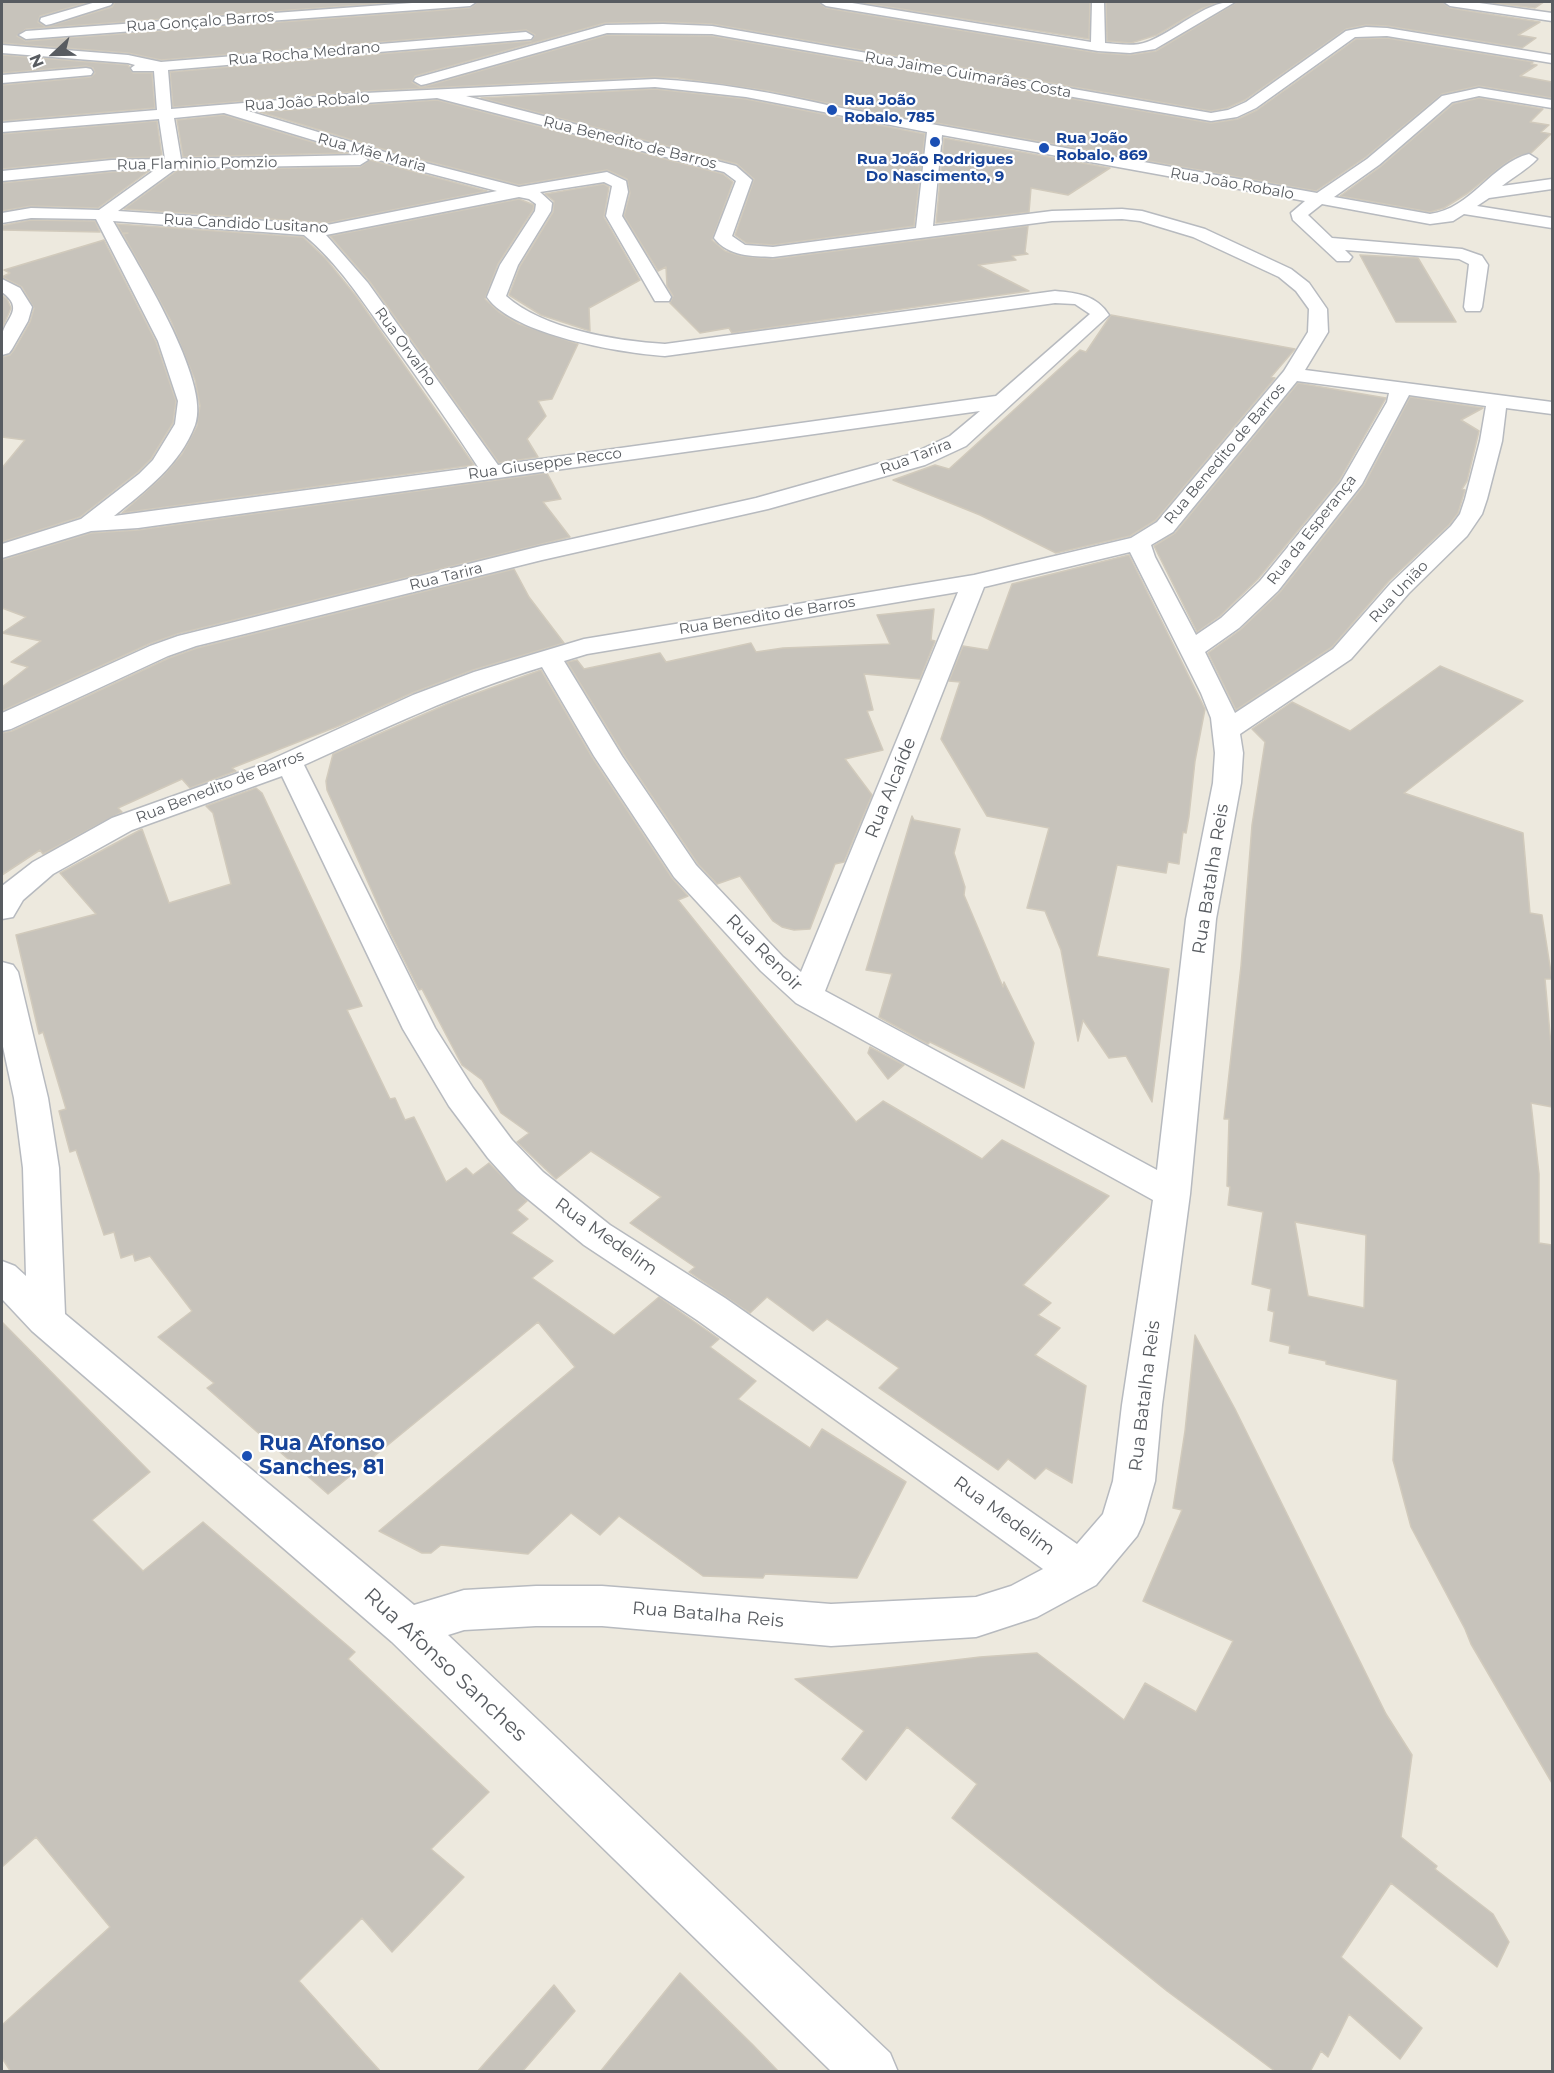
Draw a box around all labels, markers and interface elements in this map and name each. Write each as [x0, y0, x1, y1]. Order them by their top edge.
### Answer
street label: Rua Gonçalo Barros [125, 8, 275, 36]
north arrow [24, 24, 84, 84]
street label: Rua Rocha Medrano [227, 38, 381, 70]
street label: Rua Jaime Guimarães Costa [863, 48, 1073, 102]
text: N [26, 51, 48, 70]
street label: Rua João Robalo [244, 89, 370, 115]
place label: Rua João Robalo, 785 [844, 92, 935, 127]
marker: Rua João Robalo, 785 [825, 103, 839, 117]
street label: Rua Benedito de Barros [541, 113, 719, 173]
street label: Rua Mãe Maria [316, 130, 428, 176]
place label: Rua João Robalo, 869 [1056, 130, 1148, 165]
marker: Rua João Rodrigues Do Nascimento, 9 [928, 135, 942, 149]
marker: Rua João Robalo, 869 [1037, 141, 1051, 155]
place label: Rua João Rodrigues Do Nascimento, 9 [857, 151, 1013, 186]
street label: Rua Flaminio Pomzio [117, 154, 277, 174]
street label: Rua João Robalo [1169, 164, 1295, 204]
street label: Rua Candido Lusitano [163, 211, 329, 237]
street label: Rua Orvalho [370, 304, 440, 390]
street label: Rua Benedito de Barros [1161, 380, 1289, 528]
street label: Rua Tarira [878, 435, 954, 479]
street label: Rua Giuseppe Recco [467, 444, 623, 484]
street label: Rua da Esperança [1263, 471, 1361, 589]
street label: Rua União [1366, 557, 1432, 627]
street label: Rua Tarira [407, 559, 485, 595]
street label: Rua Benedito de Barros [678, 593, 856, 639]
street label: Rua Alcaíde [861, 734, 921, 842]
street label: Rua Benedito de Barros [134, 747, 306, 827]
street label: Rua Batalha Reis [1188, 802, 1234, 956]
street label: Rua Renoir [721, 910, 807, 996]
street label: Rua Medelim [551, 1194, 661, 1280]
street label: Rua Batalha Reis [1125, 1319, 1165, 1473]
place label: Rua Afonso Sanches, 81 [259, 1431, 385, 1481]
marker: Rua Afonso Sanches, 81 [240, 1449, 254, 1463]
street label: Rua Medelim [949, 1472, 1059, 1560]
street label: Rua Afonso Sanches [358, 1583, 532, 1747]
street label: Rua Batalha Reis [631, 1598, 785, 1632]

